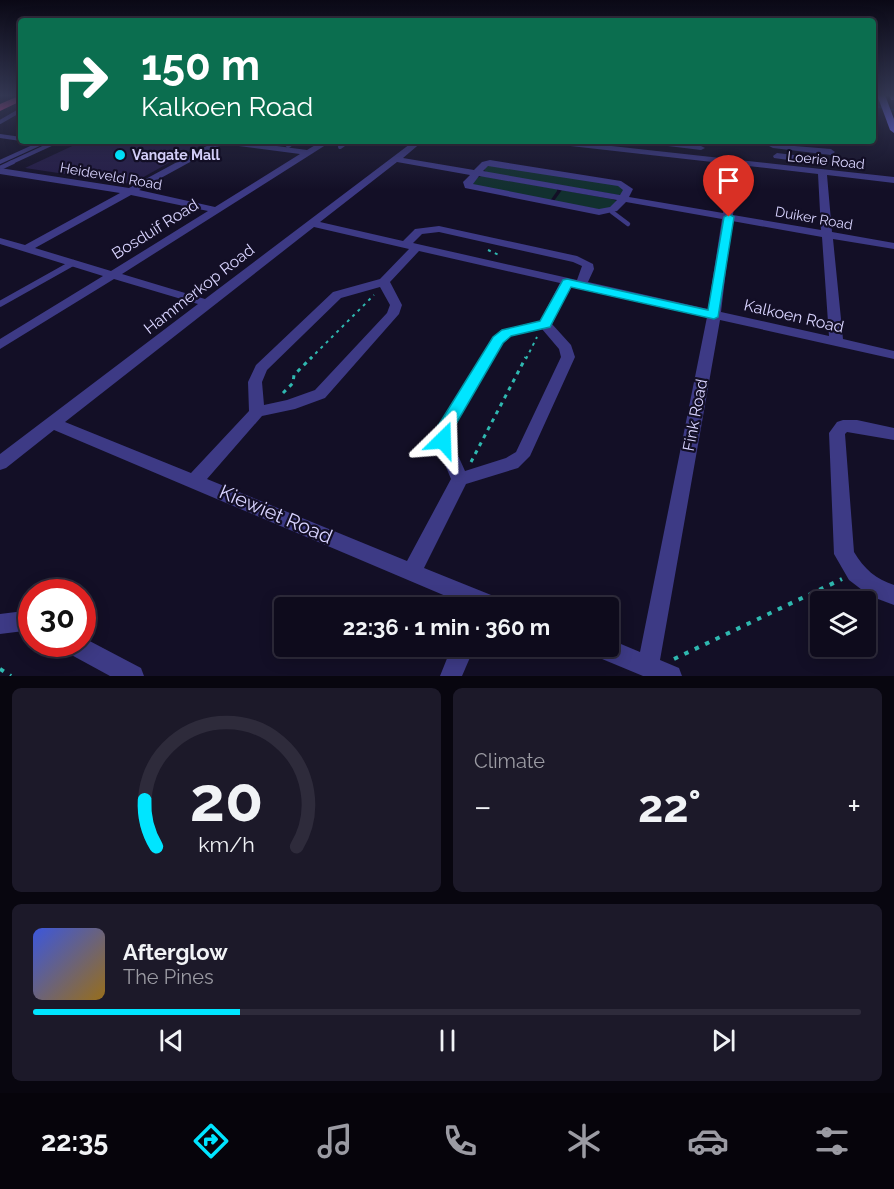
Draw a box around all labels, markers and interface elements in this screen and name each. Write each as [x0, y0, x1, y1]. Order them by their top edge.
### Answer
text: 150 m [141, 41, 260, 90]
icon: right [42, 42, 120, 120]
text: Kalkoen Road [141, 91, 313, 122]
place label: Vangate Mall [132, 147, 221, 163]
marker: Vangate Mall [113, 148, 127, 162]
street label: Loerie Road [786, 148, 866, 172]
pin [703, 155, 754, 217]
street label: Heideveld Road [59, 159, 163, 193]
icon: arrive [712, 164, 745, 197]
street label: Bosduif Road [108, 195, 202, 263]
street label: Duiker Road [774, 203, 854, 233]
street label: Hammerkop Road [140, 240, 258, 338]
street label: Kalkoen Road [742, 295, 846, 337]
street label: Fink Road [679, 377, 711, 453]
position arrow [411, 408, 475, 472]
street label: Kiewiet Road [216, 479, 336, 549]
speed limit sign: 30 [18, 579, 96, 657]
map controls [810, 591, 876, 657]
button: layers [810, 591, 876, 657]
text: 22:36 · 1 min · 360 m [343, 614, 550, 640]
text: Climate [474, 749, 545, 773]
text: 20 [190, 762, 263, 836]
text: 22° [638, 780, 701, 833]
text: − [474, 787, 492, 826]
text: + [847, 787, 861, 826]
text: km/h [198, 832, 255, 857]
text: Afterglow [123, 939, 228, 965]
text: The Pines [123, 965, 214, 989]
icon: previous [155, 1024, 188, 1057]
icon: pause [431, 1024, 464, 1057]
icon: next [707, 1024, 740, 1057]
icon: directions [190, 1120, 232, 1162]
icon: music [314, 1120, 356, 1162]
icon: phone [439, 1120, 481, 1162]
icon: climate [563, 1120, 605, 1162]
icon: car [687, 1120, 729, 1162]
icon: filters [811, 1120, 853, 1162]
text: 22:35 [41, 1126, 108, 1157]

